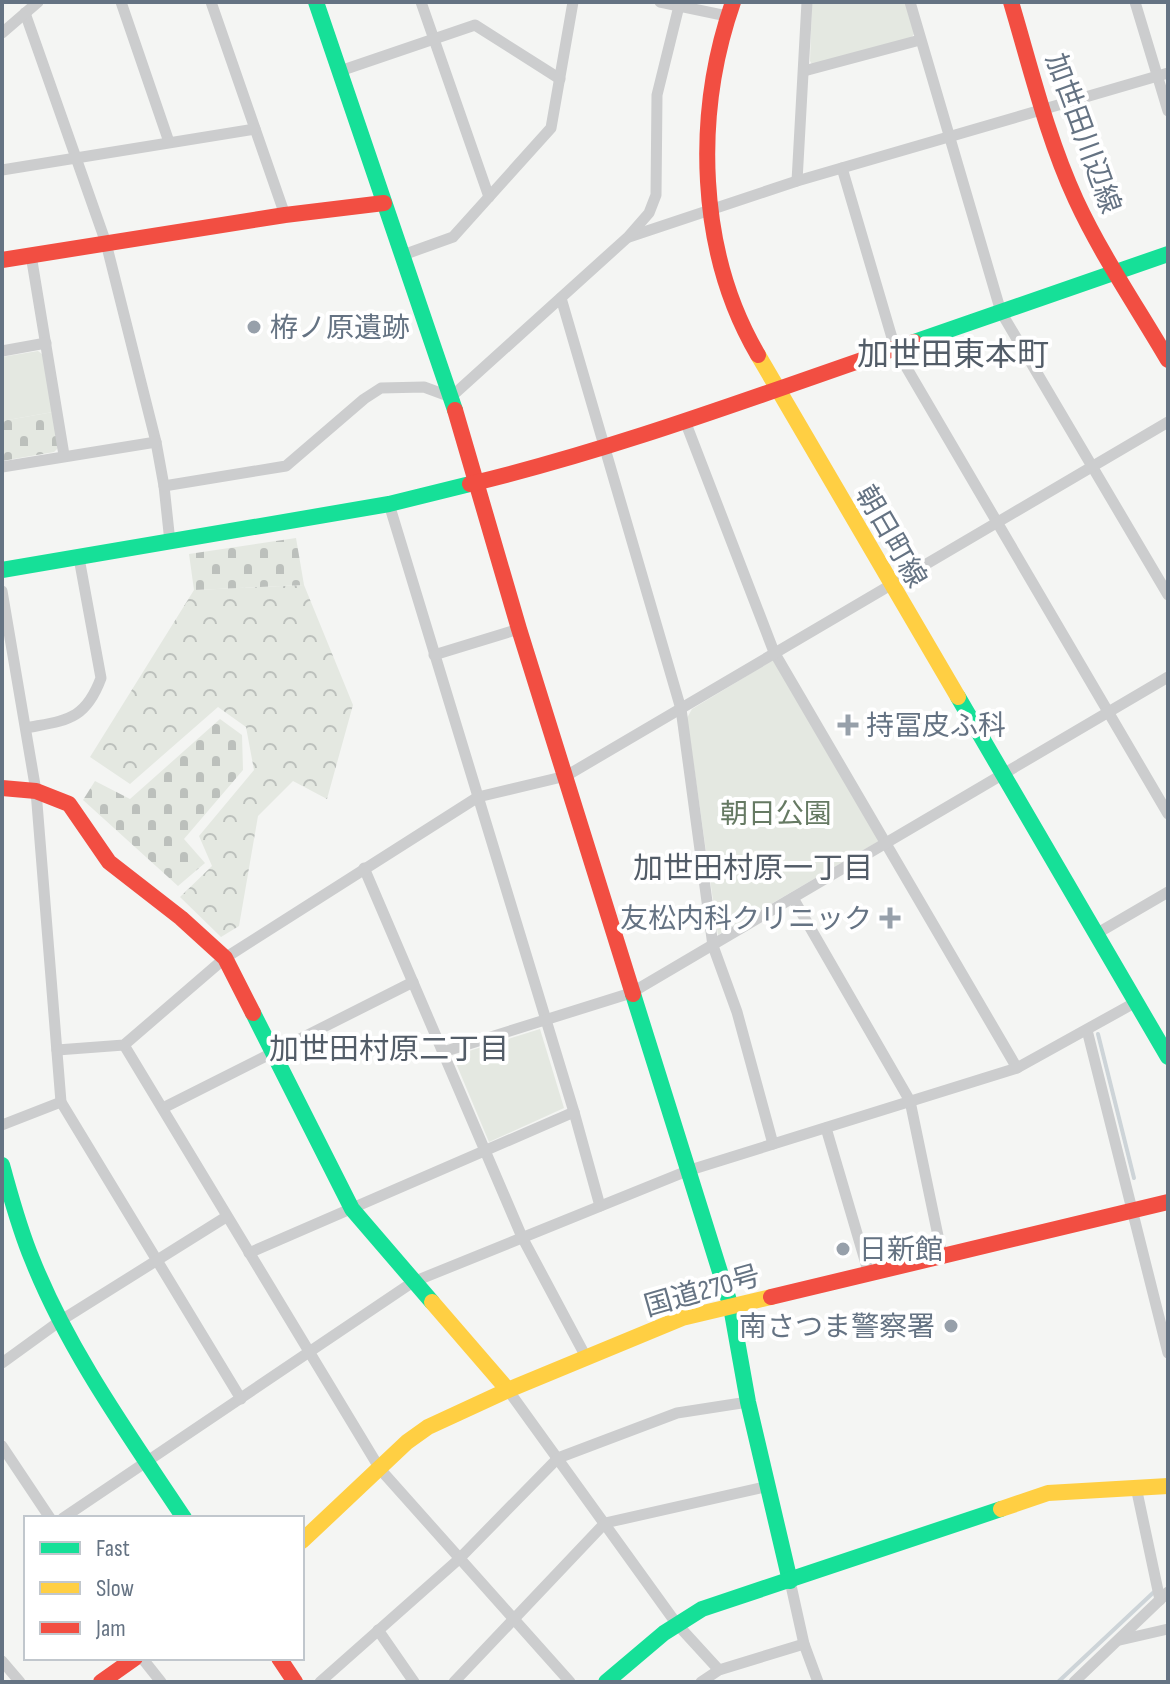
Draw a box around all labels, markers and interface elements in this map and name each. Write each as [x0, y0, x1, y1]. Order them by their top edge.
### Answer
street label: 加世田川辺線 [1038, 49, 1127, 218]
place label: 栫ノ原遺跡 [270, 312, 410, 345]
marker: 栫ノ原遺跡 [245, 318, 263, 336]
district label: 加世田東本町 [857, 336, 1049, 375]
street label: 朝日町線 [848, 480, 933, 594]
place label: 持冨皮ふ科 [866, 710, 1006, 743]
marker: 持冨皮ふ科 [837, 714, 859, 736]
park label: 朝日公園 [720, 798, 832, 831]
district label: 加世田村原一丁目 [633, 851, 873, 887]
place label: 友松内科クリニック [620, 903, 872, 936]
marker: 友松内科クリニック [879, 907, 901, 929]
district label: 加世田村原二丁目 [269, 1032, 509, 1068]
place label: 日新館 [859, 1234, 943, 1267]
marker: 日新館 [834, 1240, 852, 1258]
street label: 国道270号 [641, 1259, 764, 1324]
place label: 南さつま警察署 [739, 1311, 935, 1344]
marker: 南さつま警察署 [942, 1317, 960, 1335]
legend [24, 1516, 304, 1660]
text: Fast [96, 1534, 130, 1563]
text: Slow [96, 1574, 134, 1603]
text: Jam [95, 1614, 126, 1643]

